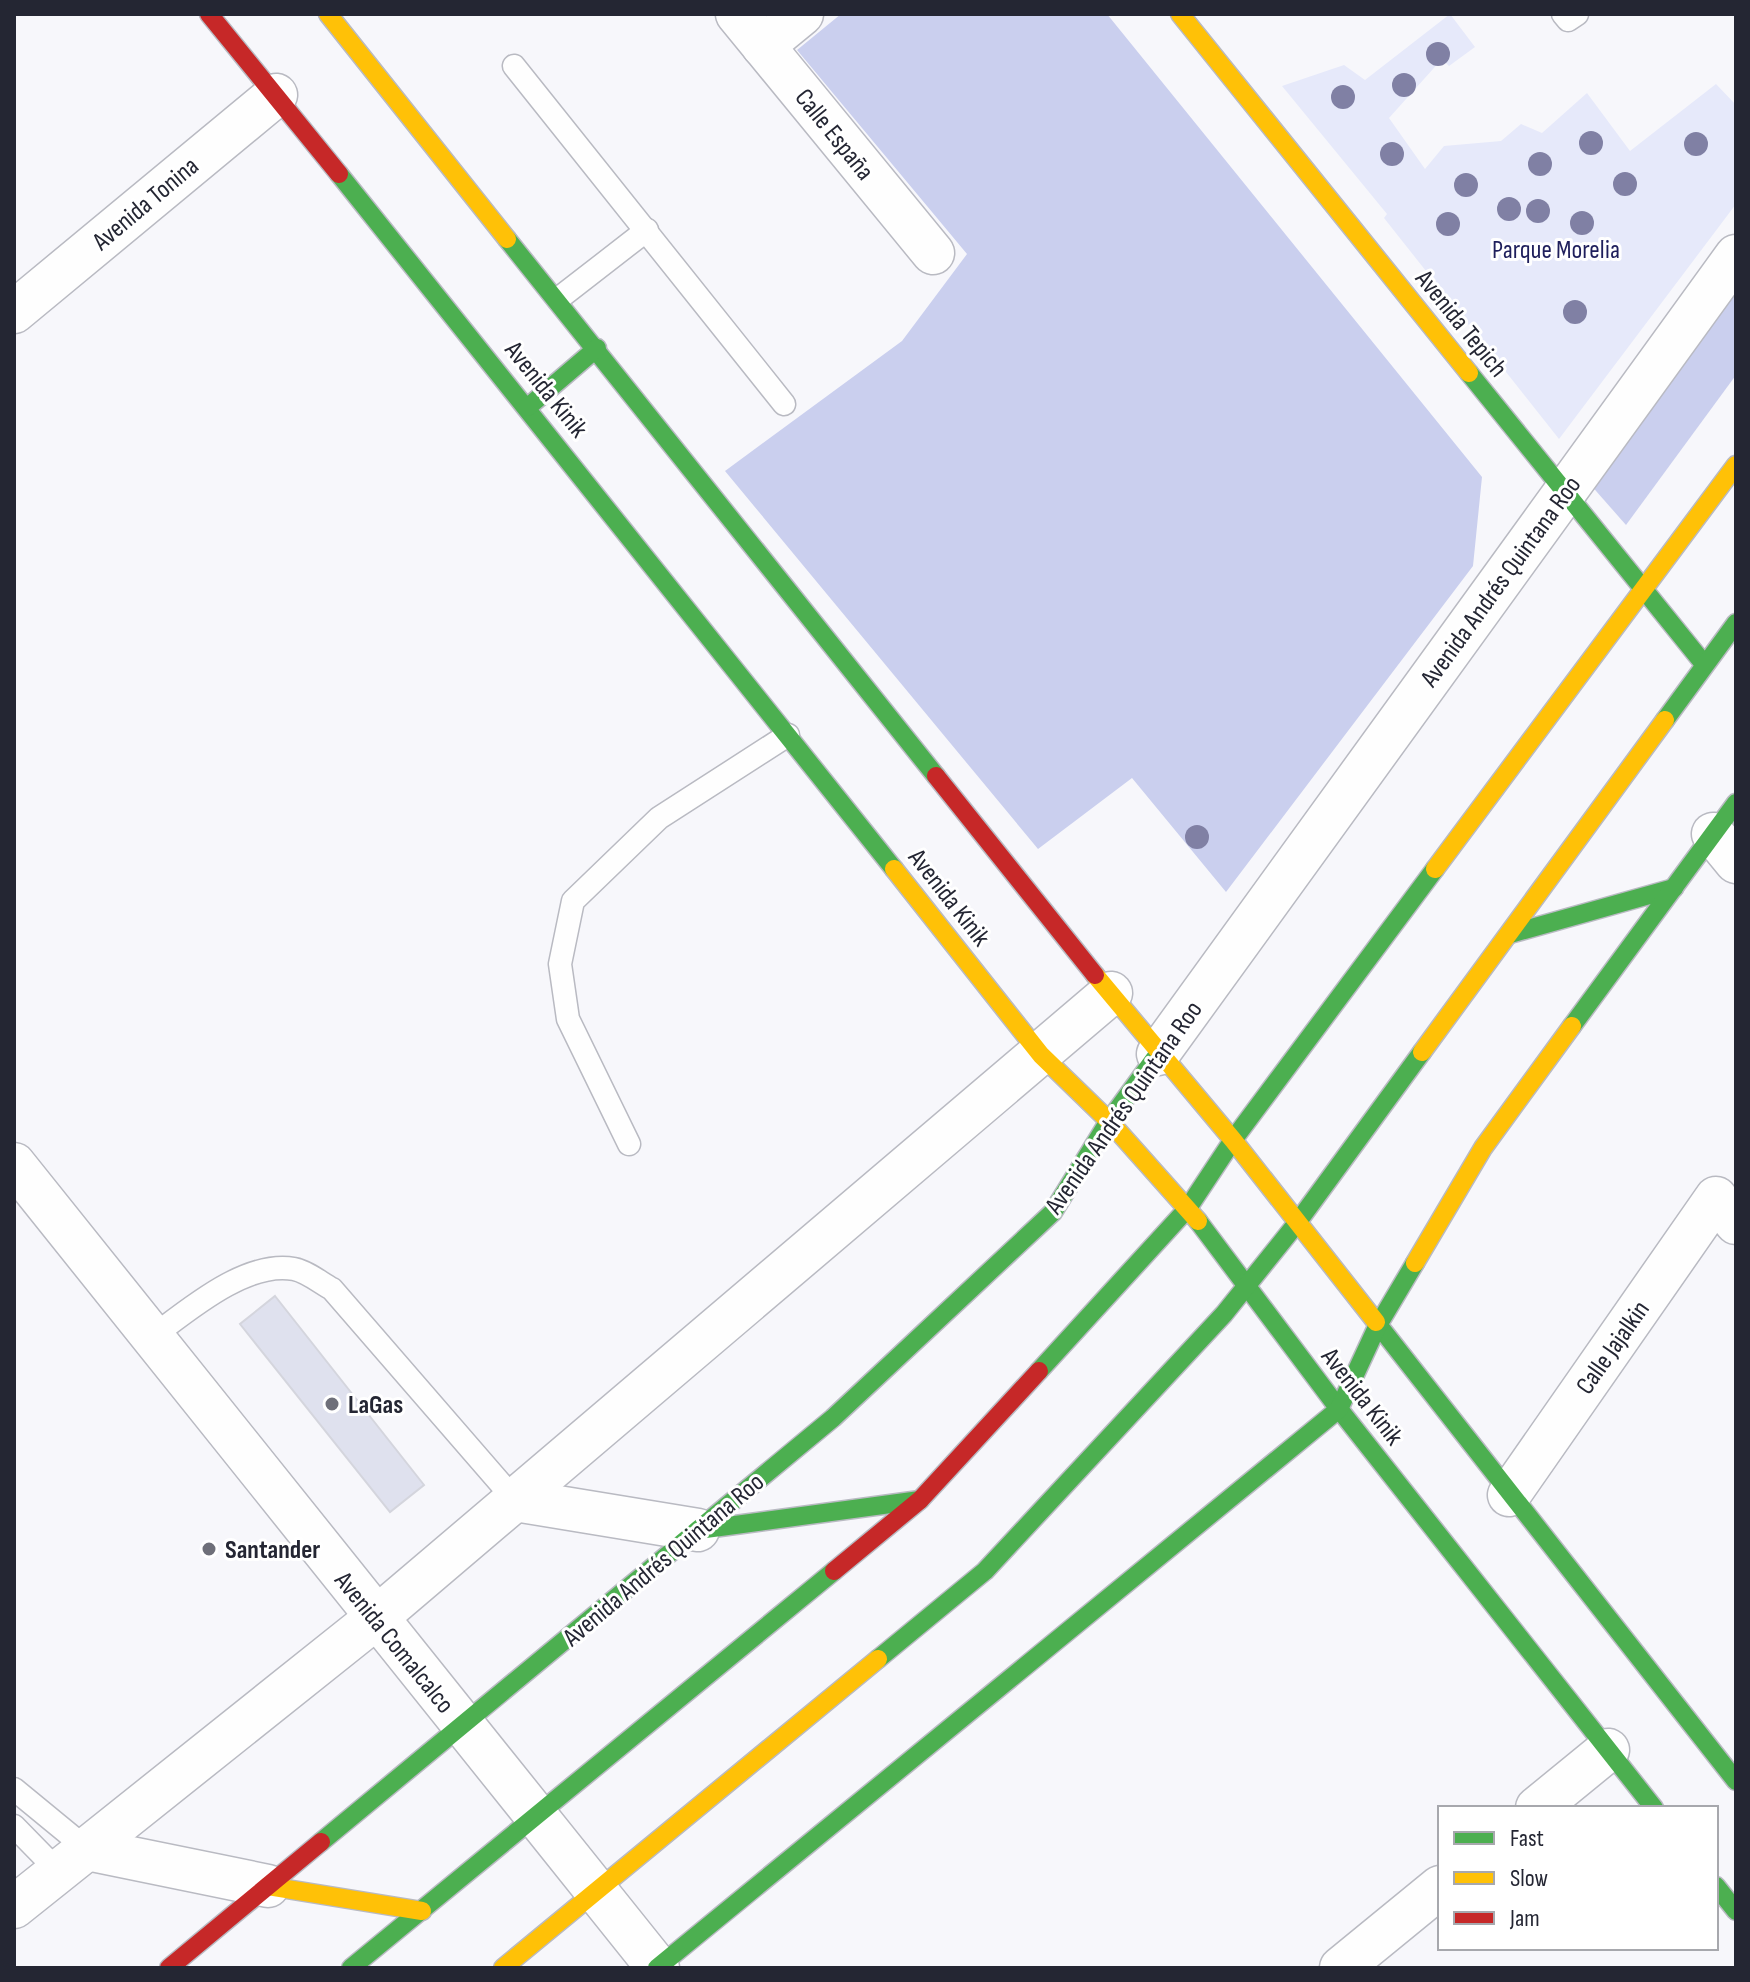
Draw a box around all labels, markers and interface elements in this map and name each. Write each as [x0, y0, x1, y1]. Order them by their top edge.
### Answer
street label: Calle España [788, 83, 880, 187]
street label: Avenida Tonina [86, 151, 205, 258]
park label: Parque Morelia [1492, 235, 1620, 266]
street label: Avenida Tepich [1408, 263, 1513, 384]
street label: Avenida Kinik [497, 335, 594, 444]
street label: Avenida Andrés Quintana Roo [1414, 470, 1588, 694]
street label: Avenida Kinik [901, 842, 996, 953]
street label: Avenida Andrés Quintana Roo [1038, 995, 1209, 1221]
street label: Calle Jajalkin [1570, 1295, 1657, 1401]
street label: Avenida Kinik [1314, 1341, 1409, 1452]
place label: LaGas [348, 1390, 403, 1421]
marker: LaGas [323, 1395, 341, 1413]
street label: Avenida Andrés Quintana Roo [556, 1467, 771, 1654]
place label: Santander [225, 1535, 320, 1566]
marker: Santander [200, 1540, 218, 1558]
street label: Avenida Comalcalco [327, 1565, 460, 1720]
legend [1438, 1806, 1718, 1950]
text: Fast [1510, 1824, 1544, 1853]
text: Slow [1510, 1864, 1548, 1893]
text: Jam [1509, 1904, 1540, 1933]

